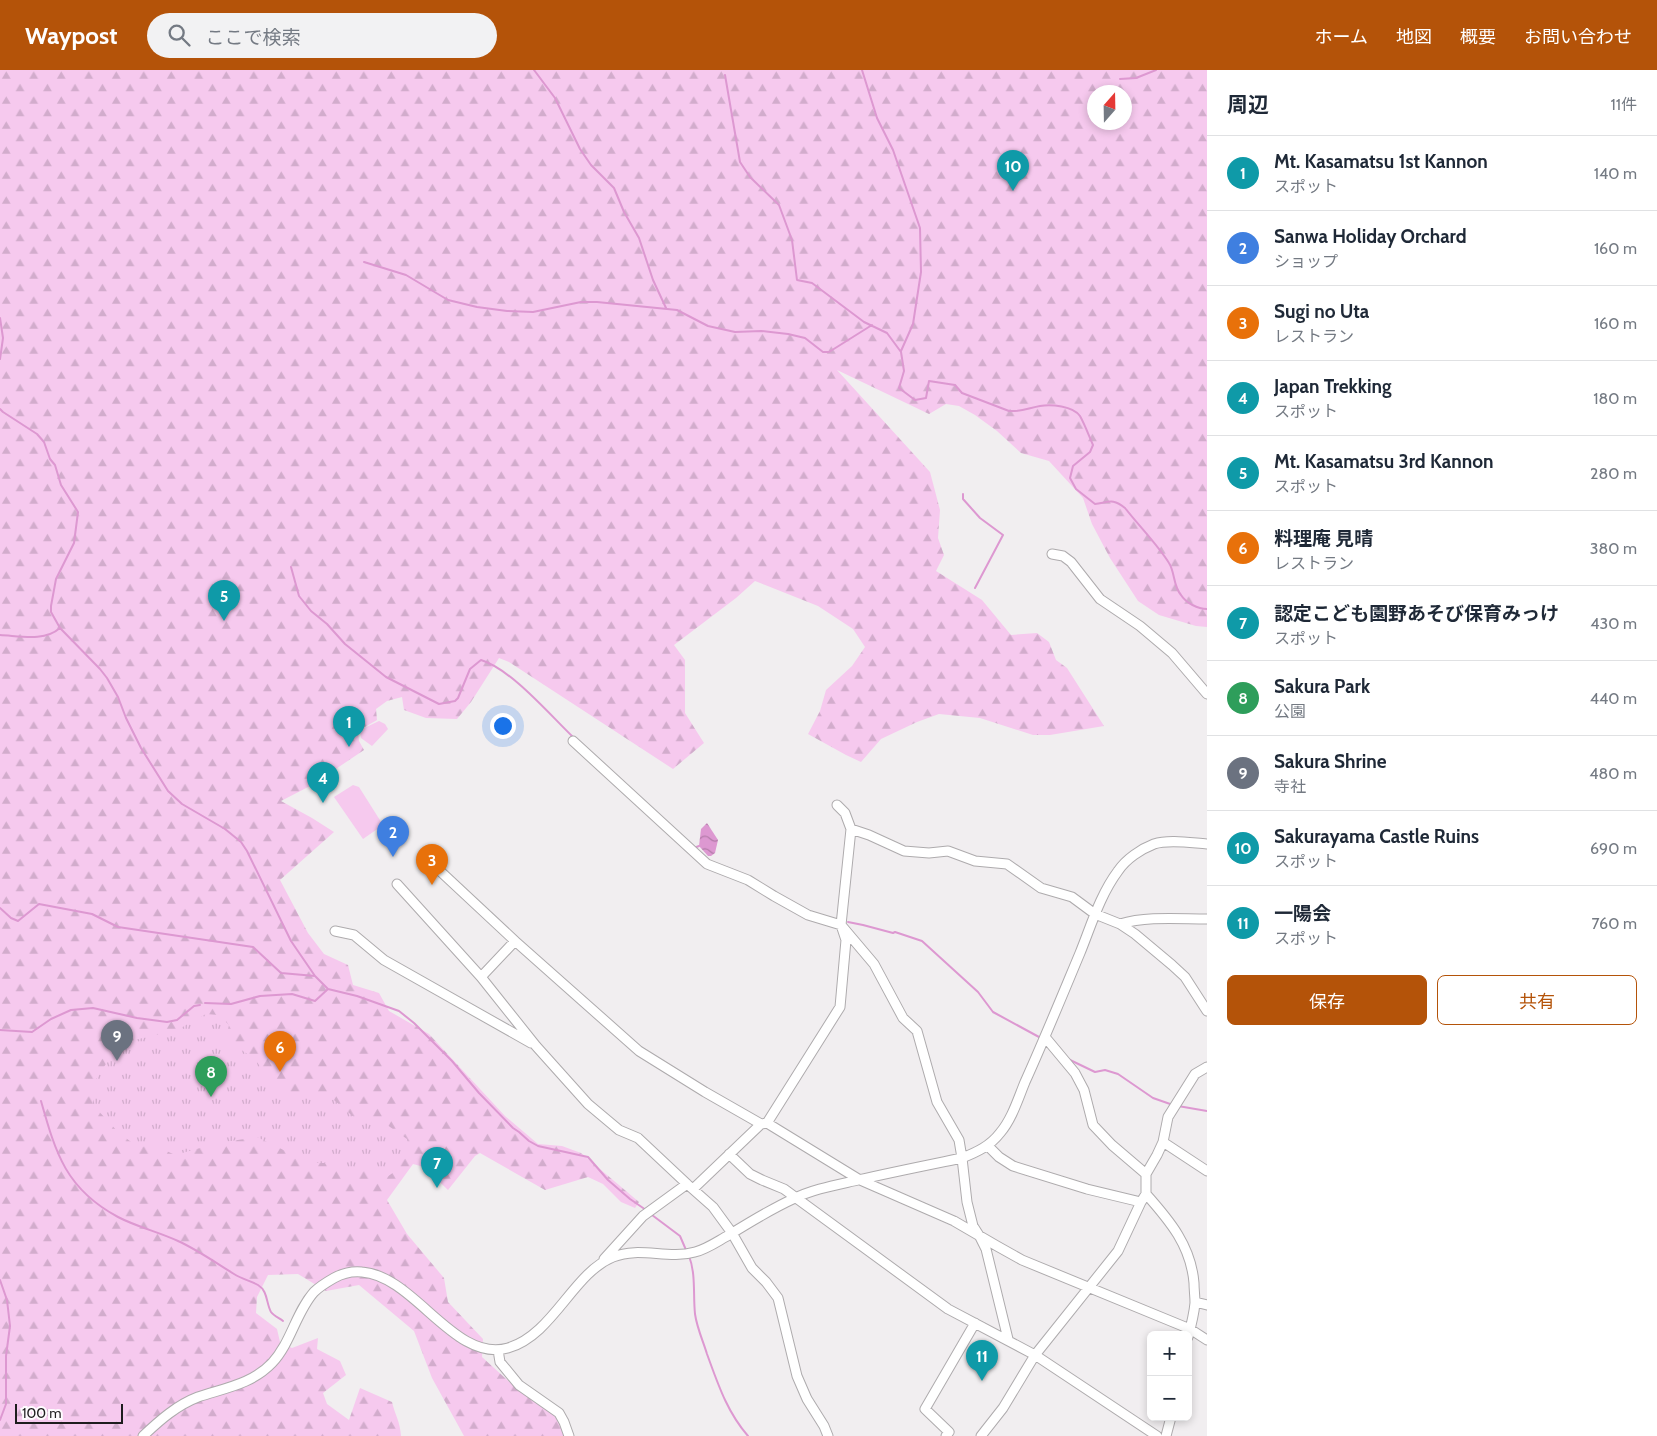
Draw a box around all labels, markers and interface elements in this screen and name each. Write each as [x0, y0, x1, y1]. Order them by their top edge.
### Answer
search box [147, 13, 497, 58]
text: Waypost [25, 21, 117, 50]
icon: search [165, 21, 193, 49]
text: ここで検索 [205, 26, 300, 49]
text: ホーム [1315, 26, 1368, 48]
text: 地図 [1396, 26, 1432, 48]
text: 概要 [1460, 26, 1496, 48]
text: お問い合わせ [1524, 26, 1632, 48]
north arrow [1087, 85, 1132, 130]
text: 周辺 [1227, 92, 1269, 117]
text: 11件 [1611, 95, 1637, 114]
pin: 10 [997, 150, 1029, 191]
text: Mt. Kasamatsu 1st Kannon [1274, 150, 1488, 173]
text: 1 [1240, 164, 1246, 183]
text: 140 m [1594, 164, 1637, 183]
text: スポット [1274, 177, 1338, 196]
text: Sanwa Holiday Orchard [1274, 225, 1467, 248]
text: 2 [1239, 239, 1247, 258]
text: 160 m [1594, 239, 1637, 258]
text: ショップ [1274, 252, 1338, 271]
text: Sugi no Uta [1274, 300, 1369, 323]
text: 3 [1239, 314, 1247, 333]
text: 160 m [1594, 314, 1637, 333]
text: レストラン [1274, 327, 1354, 346]
text: Japan Trekking [1274, 375, 1392, 398]
text: 4 [1238, 389, 1248, 408]
text: 180 m [1593, 389, 1637, 408]
text: スポット [1274, 402, 1338, 421]
text: Mt. Kasamatsu 3rd Kannon [1274, 450, 1493, 473]
text: 5 [1239, 464, 1247, 483]
text: 280 m [1590, 464, 1637, 483]
text: スポット [1274, 477, 1338, 496]
text: 料理庵 見晴 [1274, 527, 1373, 550]
text: 6 [1239, 539, 1248, 558]
text: 380 m [1590, 539, 1637, 558]
text: レストラン [1274, 554, 1354, 573]
pin: 5 [208, 580, 240, 621]
text: 認定こども園野あそび保育みっけ [1274, 602, 1559, 625]
text: 7 [1239, 614, 1247, 633]
text: 430 m [1590, 614, 1637, 633]
text: スポット [1274, 629, 1338, 648]
text: Sakura Park [1274, 675, 1370, 698]
text: 8 [1238, 689, 1248, 708]
text: 440 m [1590, 689, 1637, 708]
text: 公園 [1274, 702, 1306, 721]
pin: 1 [333, 706, 365, 747]
your location [490, 713, 516, 739]
text: Sakura Shrine [1274, 750, 1387, 773]
pin: 4 [307, 762, 339, 803]
text: 9 [1239, 764, 1248, 783]
text: 480 m [1589, 764, 1637, 783]
text: 寺社 [1274, 777, 1306, 796]
pin: 2 [377, 816, 409, 857]
text: Sakurayama Castle Ruins [1274, 825, 1479, 848]
text: 10 [1234, 839, 1252, 858]
text: 690 m [1590, 839, 1637, 858]
pin: 3 [416, 844, 448, 885]
text: スポット [1274, 852, 1338, 871]
text: 一陽会 [1274, 902, 1331, 925]
text: 11 [1237, 914, 1249, 933]
text: 760 m [1591, 914, 1637, 933]
text: スポット [1274, 929, 1338, 948]
button: 保存 [1227, 975, 1427, 1025]
button: 共有 [1437, 975, 1637, 1025]
pin: 9 [101, 1020, 133, 1061]
pin: 6 [264, 1031, 296, 1072]
pin: 8 [195, 1056, 227, 1097]
pin: 7 [421, 1147, 453, 1188]
map controls [1147, 1331, 1192, 1421]
button: + [1147, 1331, 1192, 1376]
pin: 11 [966, 1340, 998, 1381]
button: − [1147, 1376, 1192, 1421]
scale bar [15, 1401, 122, 1424]
text: 100 m [22, 1404, 62, 1422]

